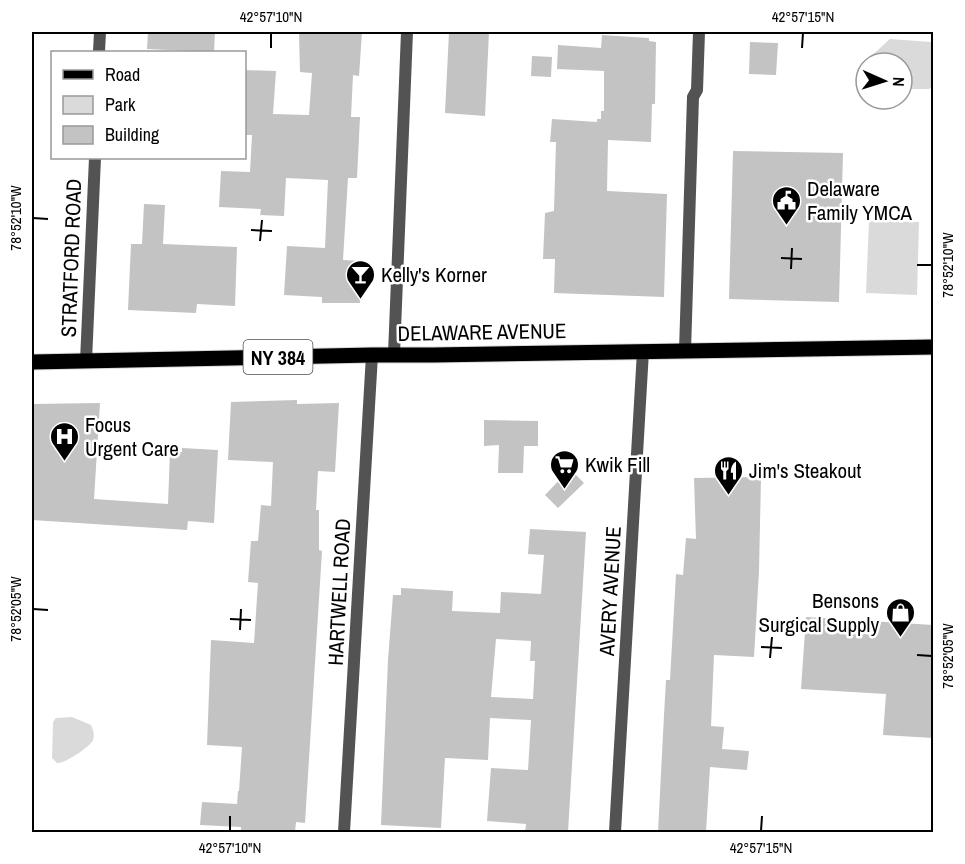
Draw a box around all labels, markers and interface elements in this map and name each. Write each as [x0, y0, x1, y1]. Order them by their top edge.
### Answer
text: 42°57'10"N [240, 6, 302, 27]
text: 42°57'15"N [772, 6, 834, 27]
legend [51, 51, 246, 159]
north arrow [854, 51, 914, 111]
text: Road [105, 62, 140, 87]
text: N [888, 76, 910, 87]
text: Park [105, 92, 136, 117]
text: Building [105, 122, 160, 147]
place label: Delaware Family YMCA [807, 174, 913, 227]
street label: STRATFORD ROAD [54, 178, 88, 338]
public building icon: Delaware Family YMCA [770, 184, 802, 226]
text: 78°52'10"W [5, 185, 26, 251]
text: 78°52'10"W [937, 232, 958, 298]
bar icon: Kelly's Korner [344, 258, 376, 300]
place label: Kelly's Korner [381, 260, 487, 289]
street label: DELAWARE AVENUE [397, 316, 567, 348]
road number: NY 384 [244, 340, 312, 374]
place label: Focus Urgent Care [85, 410, 179, 463]
hospital icon: Focus Urgent Care [48, 420, 80, 462]
supermarket icon: Kwik Fill [548, 448, 580, 490]
place label: Kwik Fill [585, 450, 650, 479]
restaurant icon: Jim's Steakout [712, 454, 744, 496]
place label: Jim's Steakout [749, 456, 862, 485]
street label: HARTWELL ROAD [321, 518, 357, 666]
street label: AVERY AVENUE [592, 525, 628, 658]
text: 78°52'05"W [5, 576, 26, 642]
place label: Bensons Surgical Supply [758, 586, 879, 639]
shop icon: Bensons Surgical Supply [884, 596, 916, 638]
text: 78°52'05"W [937, 623, 958, 689]
text: 42°57'10"N [199, 837, 261, 858]
text: 42°57'15"N [730, 837, 792, 858]

